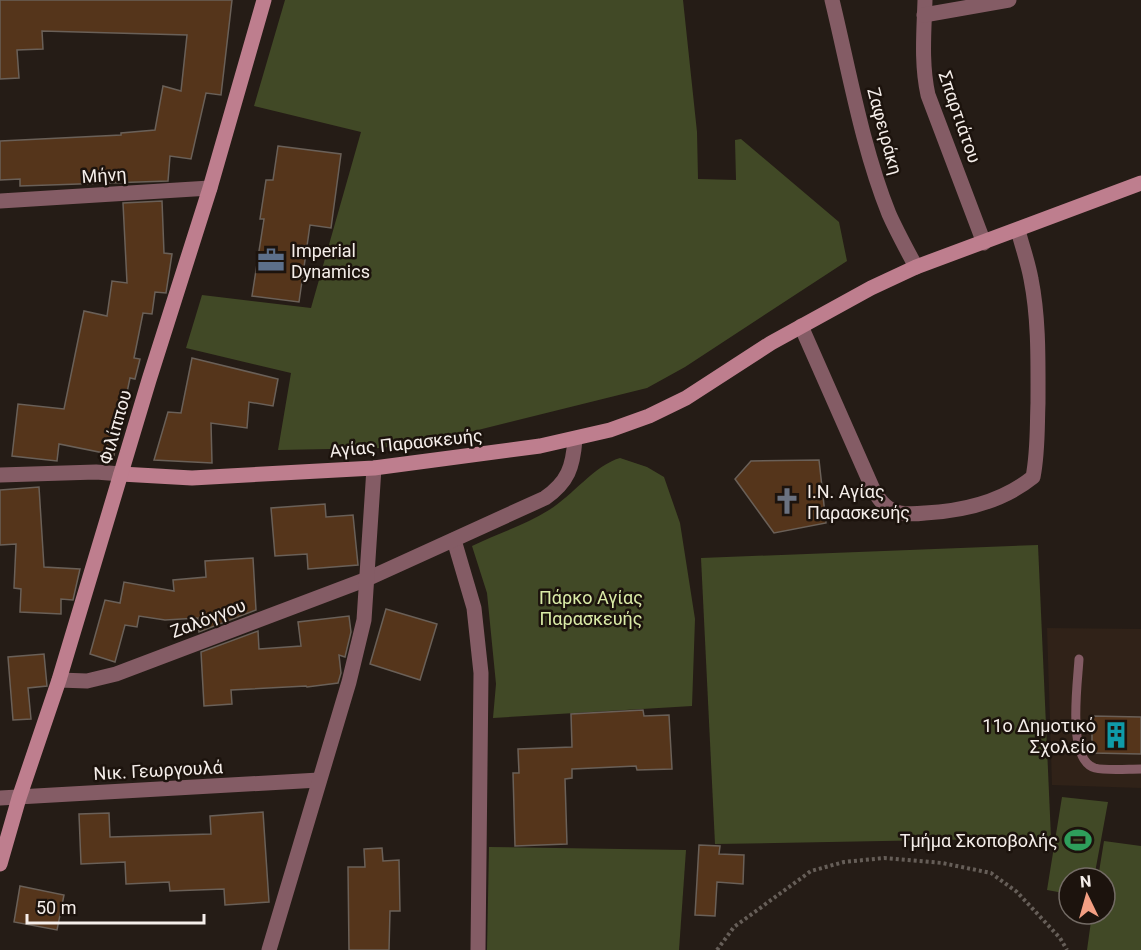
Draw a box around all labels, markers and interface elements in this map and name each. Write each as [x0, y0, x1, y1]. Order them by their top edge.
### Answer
street label: Σπαρτιάτου [934, 68, 986, 166]
street label: Ζαφειράκη [863, 85, 907, 177]
street label: Μήνη [81, 163, 127, 187]
place label: Imperial Dynamics [291, 240, 370, 282]
office icon: Imperial Dynamics [256, 245, 286, 275]
street label: Φιλίππου [94, 387, 136, 467]
street label: Αγίας Παρασκευής [329, 425, 483, 461]
place label: Ι.Ν. Αγίας Παρασκευής [807, 481, 910, 523]
church icon: Ι.Ν. Αγίας Παρασκευής [772, 486, 802, 516]
park label: Πάρκο Αγίας Παρασκευής [539, 587, 643, 629]
street label: Ζαλόγγου [167, 594, 249, 642]
place label: 11ο Δημοτικό Σχολείο [982, 715, 1096, 757]
building icon: 11ο Δημοτικό Σχολείο [1101, 720, 1131, 750]
street label: Νικ. Γεωργουλά [93, 756, 224, 784]
sports icon: Τμήμα Σκοποβολής [1063, 825, 1093, 855]
place label: Τμήμα Σκοποβολής [900, 830, 1058, 851]
north arrow [1057, 866, 1117, 926]
text: N [1079, 872, 1092, 892]
scale bar [27, 887, 204, 925]
text: 50 m [36, 897, 76, 918]

